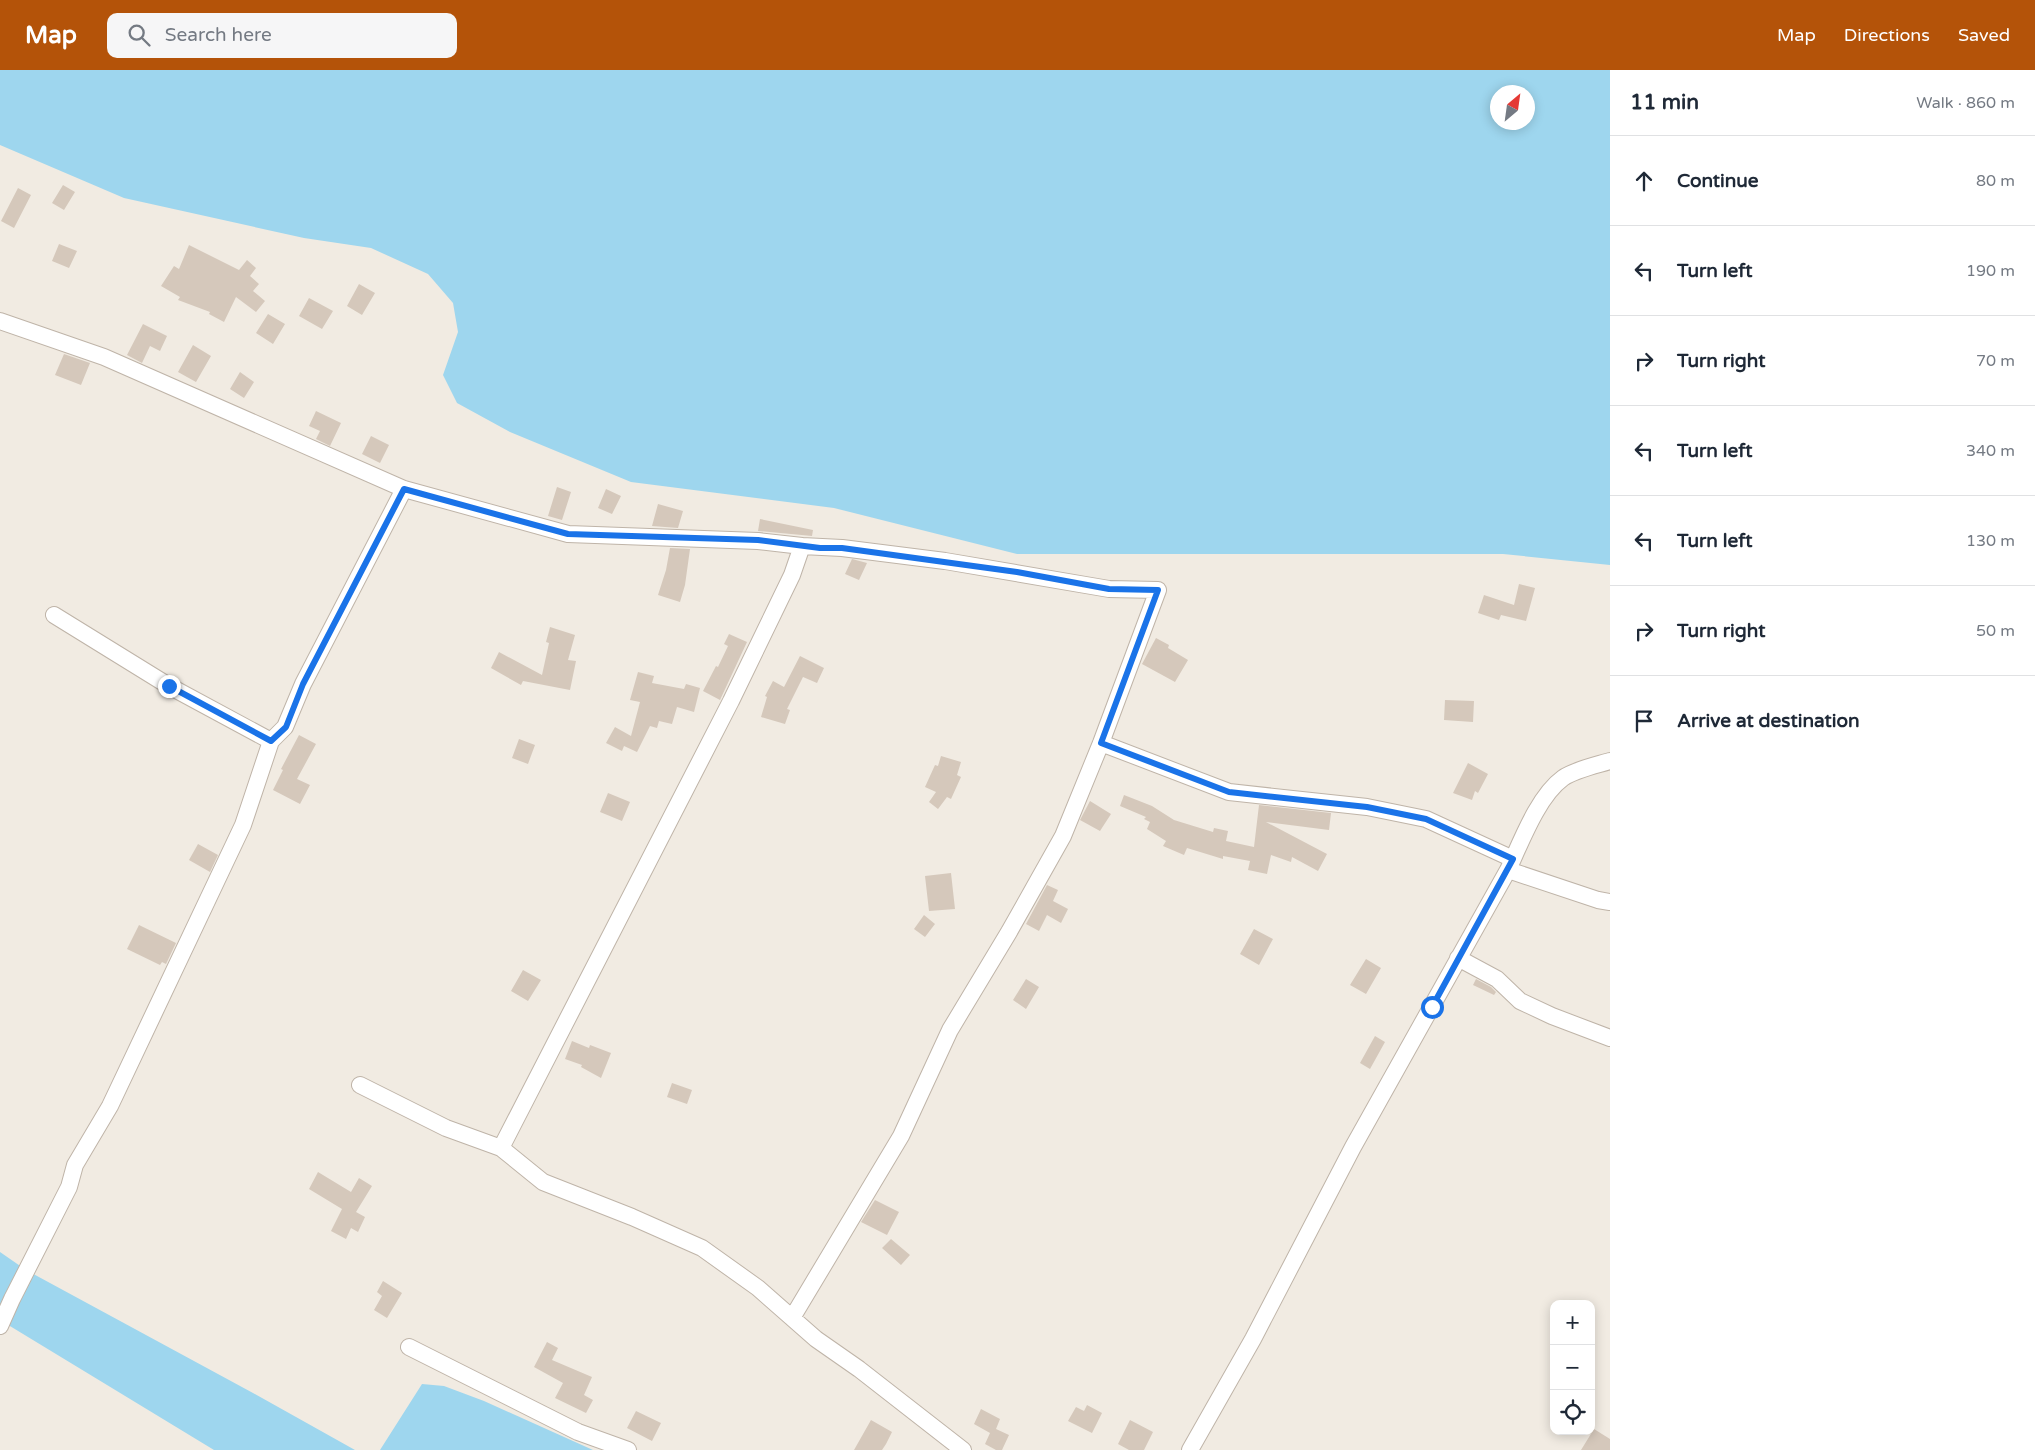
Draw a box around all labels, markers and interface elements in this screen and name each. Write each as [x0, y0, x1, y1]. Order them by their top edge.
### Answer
search box [107, 13, 457, 58]
text: Map [25, 21, 77, 50]
icon: search [125, 21, 153, 49]
text: Search here [165, 24, 272, 46]
text: Map [1777, 24, 1816, 46]
text: Directions [1844, 24, 1930, 46]
text: Saved [1958, 24, 2010, 46]
north arrow [1490, 85, 1535, 130]
text: 11 min [1630, 90, 1699, 115]
text: Walk · 860 m [1916, 93, 2015, 113]
icon: ahead [1630, 167, 1658, 195]
text: Continue [1677, 170, 1759, 192]
text: 80 m [1976, 171, 2015, 191]
icon: left [1630, 257, 1658, 285]
text: Turn left [1677, 260, 1753, 282]
text: 190 m [1966, 261, 2015, 281]
icon: right [1630, 347, 1658, 375]
text: Turn right [1677, 350, 1765, 372]
text: 70 m [1976, 351, 2015, 371]
icon: left [1630, 437, 1658, 465]
text: Turn left [1677, 440, 1753, 462]
text: 340 m [1966, 441, 2015, 461]
icon: left [1630, 527, 1658, 555]
text: Turn left [1677, 530, 1753, 552]
text: 130 m [1966, 531, 2015, 551]
icon: right [1630, 617, 1658, 645]
text: Turn right [1677, 620, 1765, 642]
text: 50 m [1976, 621, 2015, 641]
route end [158, 675, 181, 698]
icon: arrive [1630, 707, 1658, 735]
text: Arrive at destination [1677, 710, 1860, 732]
route start [1421, 996, 1444, 1019]
map controls [1550, 1300, 1595, 1435]
button: + [1550, 1300, 1595, 1345]
button: − [1550, 1345, 1595, 1390]
button: locate [1550, 1390, 1595, 1435]

